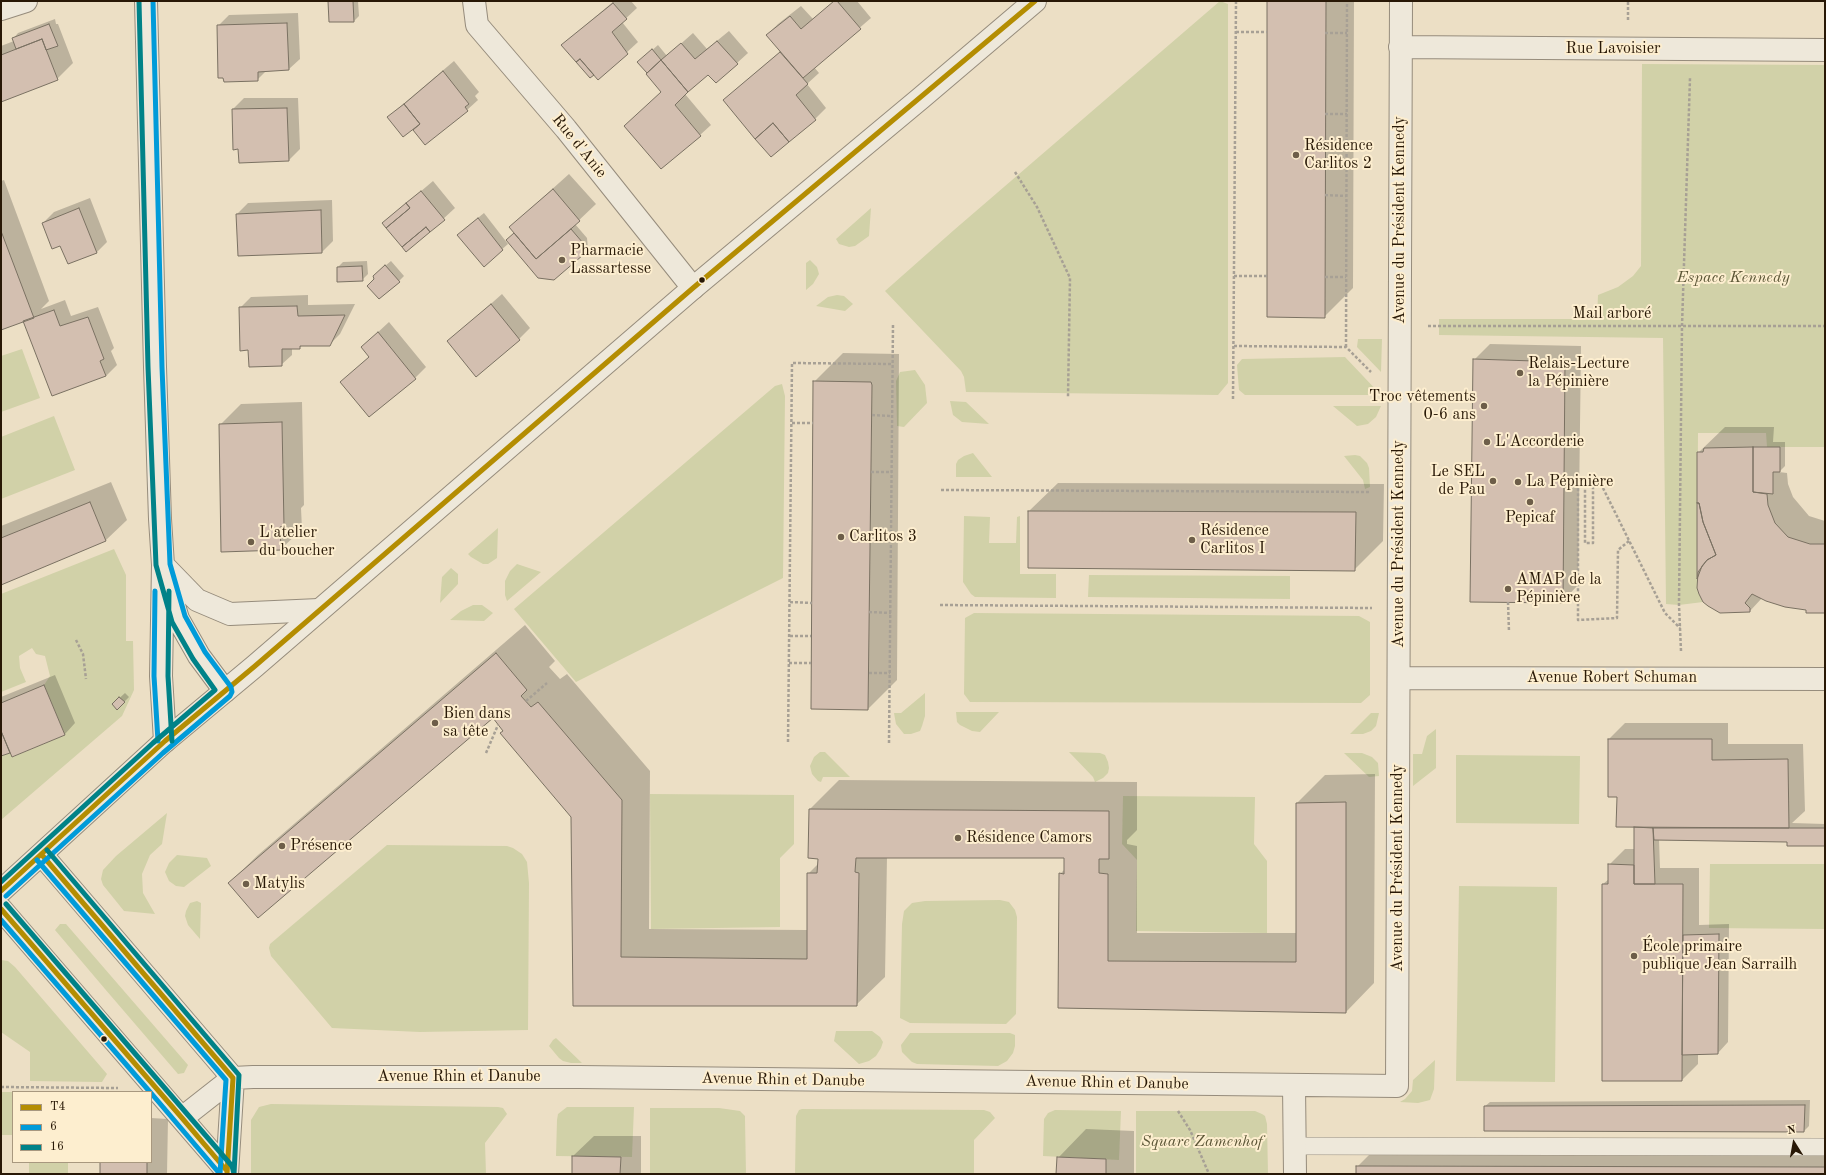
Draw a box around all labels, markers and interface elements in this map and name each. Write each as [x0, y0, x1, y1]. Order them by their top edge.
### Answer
street label: Rue Lavoisier [1565, 39, 1661, 59]
street label: Rue d'Anie [547, 110, 611, 182]
street label: Avenue du Président Kennedy [1390, 116, 1410, 324]
place label: Résidence Carlitos 2 [1304, 136, 1373, 174]
marker: Résidence Carlitos 2 [1291, 150, 1301, 160]
place label: Pharmacie Lassartesse [570, 241, 651, 279]
marker: Pharmacie Lassartesse [557, 255, 567, 265]
park label: Espace Kennedy [1676, 268, 1790, 288]
unlabelled marker [697, 275, 707, 285]
street label: Mail arboré [1573, 304, 1651, 324]
place label: Relais-Lecture la Pépinière [1528, 354, 1629, 392]
marker: Relais-Lecture la Pépinière [1515, 368, 1525, 378]
place label: Troc vêtements 0-6 ans [1369, 387, 1476, 425]
marker: Troc vêtements 0-6 ans [1479, 401, 1489, 411]
place label: L'Accorderie [1495, 432, 1584, 452]
marker: L'Accorderie [1482, 437, 1492, 447]
street label: Avenue du Président Kennedy [1389, 440, 1409, 648]
place label: Le SEL de Pau [1431, 462, 1485, 500]
place label: La Pépinière [1526, 472, 1613, 492]
marker: Le SEL de Pau [1488, 476, 1498, 486]
marker: La Pépinière [1513, 477, 1523, 487]
marker: Pepicaf [1525, 497, 1535, 507]
place label: Pepicaf [1505, 508, 1555, 528]
place label: Résidence Carlitos I [1200, 521, 1269, 559]
place label: L'atelier du boucher [259, 523, 335, 561]
place label: Carlitos 3 [849, 527, 917, 547]
marker: Carlitos 3 [836, 532, 846, 542]
marker: Résidence Carlitos I [1187, 535, 1197, 545]
marker: L'atelier du boucher [246, 537, 256, 547]
place label: AMAP de la Pépinière [1516, 570, 1602, 608]
marker: AMAP de la Pépinière [1503, 584, 1513, 594]
street label: Avenue Robert Schuman [1527, 668, 1697, 688]
place label: Bien dans sa tête [443, 704, 511, 742]
marker: Bien dans sa tête [430, 718, 440, 728]
street label: Avenue du Président Kennedy [1388, 764, 1408, 972]
place label: Résidence Camors [966, 828, 1092, 848]
marker: Résidence Camors [953, 833, 963, 843]
place label: Présence [290, 836, 352, 856]
marker: Présence [277, 841, 287, 851]
place label: Matylis [254, 874, 305, 894]
marker: Matylis [241, 879, 251, 889]
place label: École primaire publique Jean Sarrailh [1642, 937, 1797, 975]
marker: École primaire publique Jean Sarrailh [1629, 951, 1639, 961]
unlabelled marker [99, 1034, 109, 1044]
street label: Avenue Rhin et Danube [377, 1067, 541, 1087]
street label: Avenue Rhin et Danube [701, 1069, 865, 1091]
street label: Avenue Rhin et Danube [1025, 1072, 1189, 1094]
legend [12, 1091, 152, 1163]
text: T4 [50, 1101, 66, 1113]
text: 6 [50, 1121, 57, 1133]
north arrow [1774, 1123, 1814, 1163]
text: N [1786, 1125, 1797, 1137]
park label: Square Zamenhof [1141, 1132, 1263, 1152]
text: 16 [50, 1141, 64, 1153]

